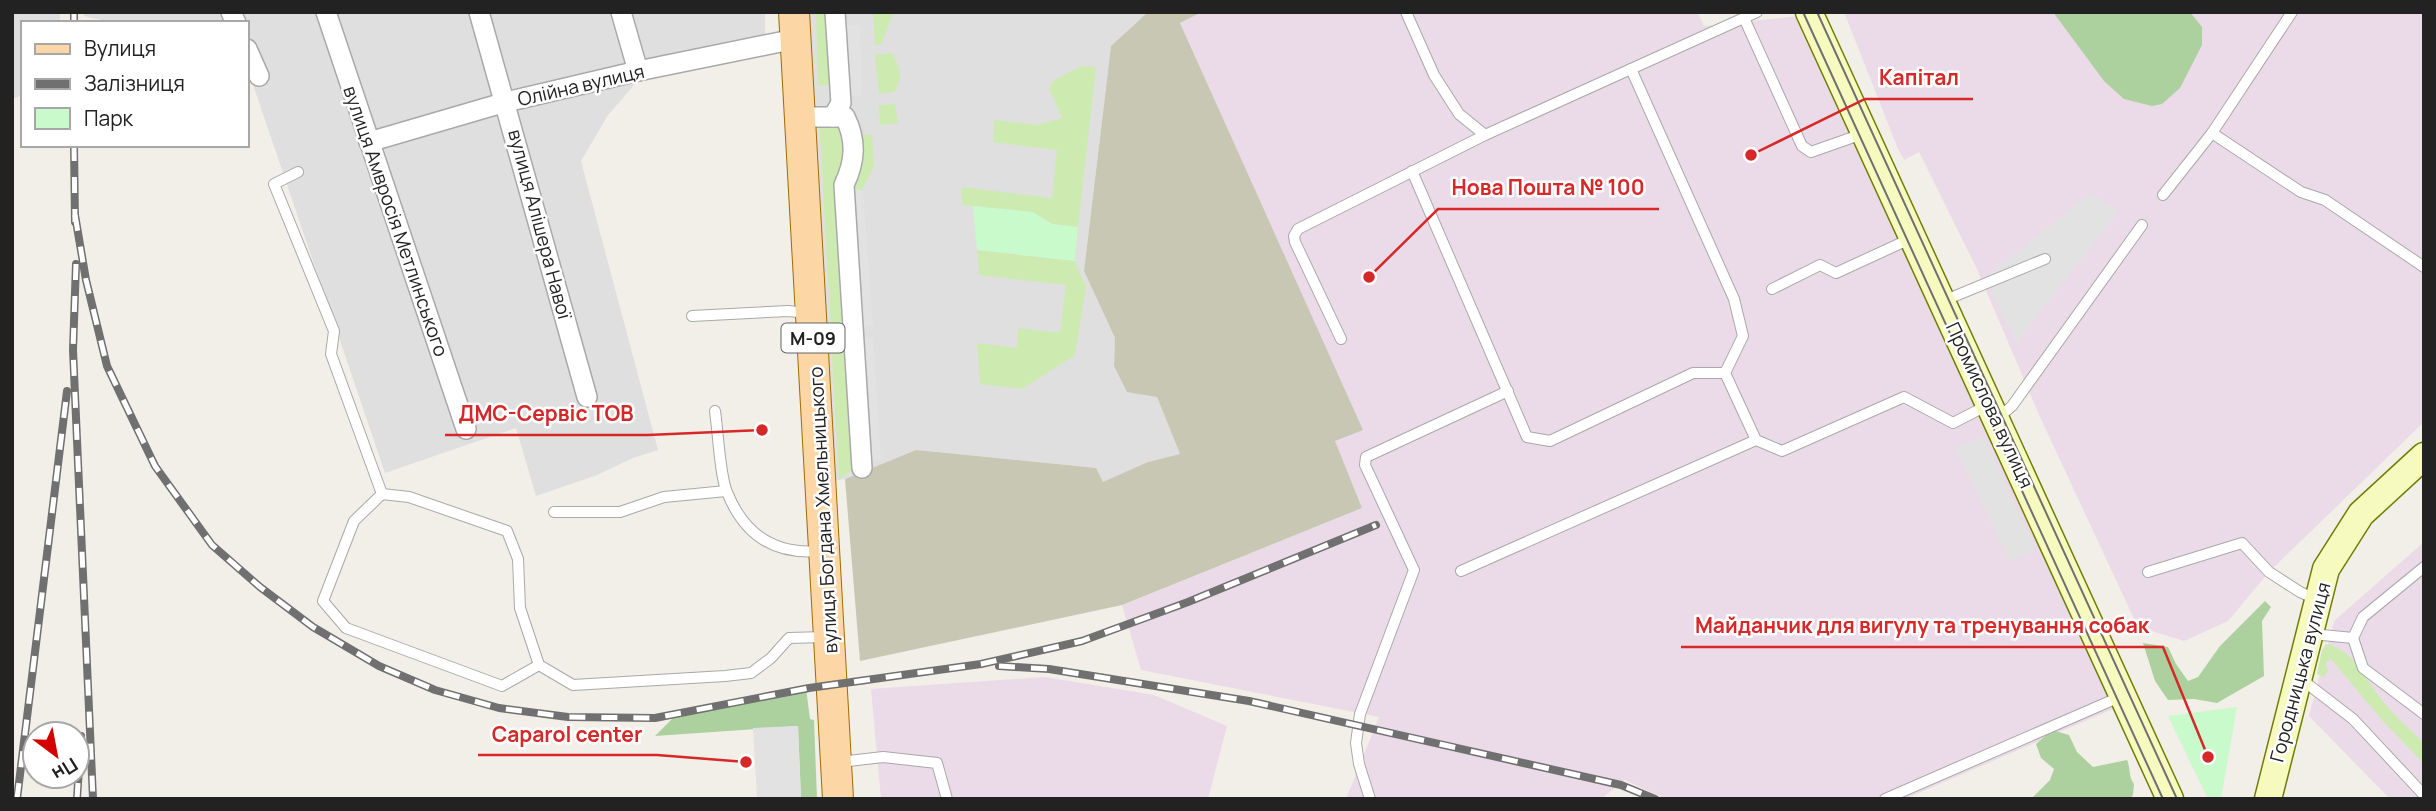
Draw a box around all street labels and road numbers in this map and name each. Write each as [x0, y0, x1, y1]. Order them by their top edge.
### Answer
street label: Олійна вулиця [515, 58, 647, 112]
street label: вулиця Амвросія Метлинського [337, 82, 455, 360]
street label: вулиця Алішера Навої [502, 126, 578, 322]
street label: Промислова вулиця [1940, 318, 2040, 492]
road number: М-09 [782, 324, 844, 352]
street label: вулиця Богдана Хмельницького [802, 366, 844, 654]
street label: Городницька вулиця [2263, 579, 2337, 765]

